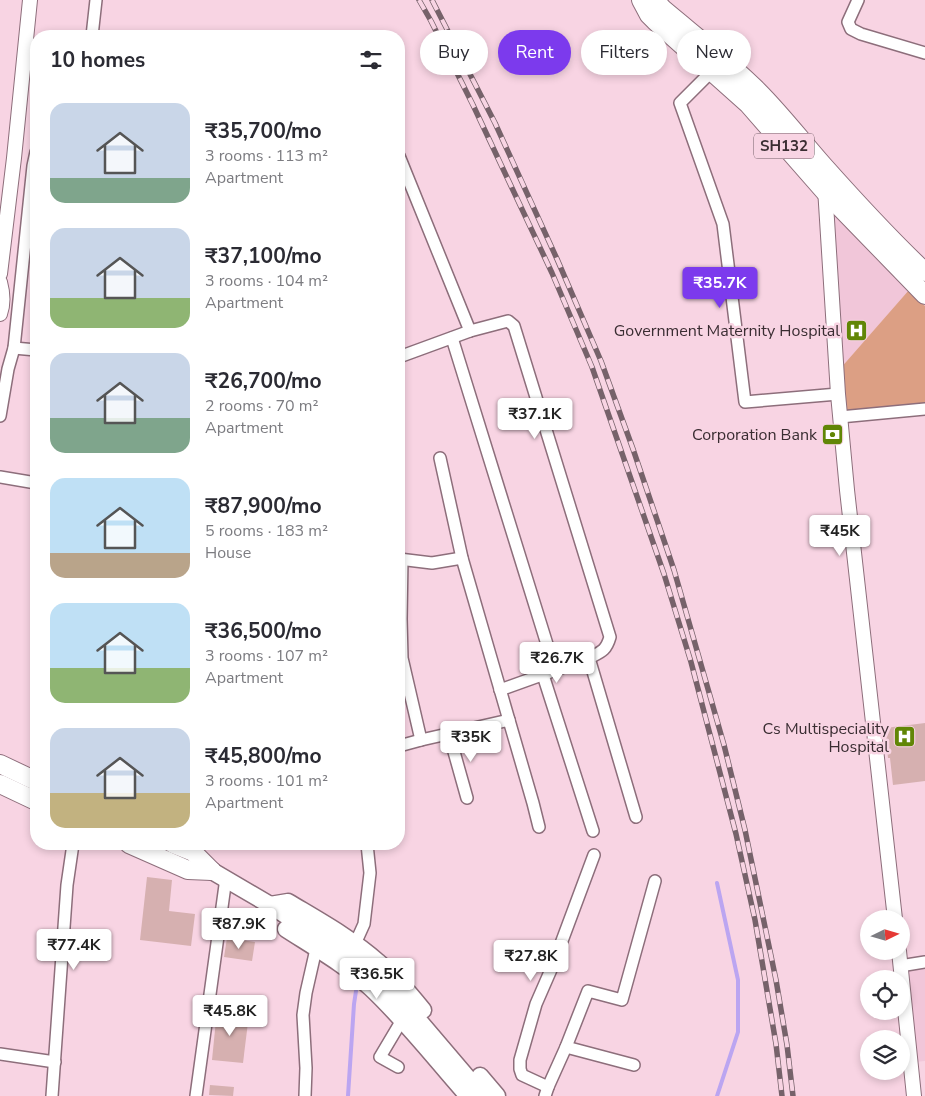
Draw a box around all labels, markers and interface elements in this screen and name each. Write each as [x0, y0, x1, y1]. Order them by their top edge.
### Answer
chip: Buy [420, 30, 488, 75]
chip: Rent [498, 30, 571, 75]
chip: Filters [581, 30, 667, 75]
chip: New [677, 30, 751, 75]
text: 10 homes [50, 46, 145, 74]
icon: filters [357, 46, 385, 74]
text: ₹35,700/mo [205, 117, 322, 145]
icon: home [90, 123, 150, 183]
road number: SH132 [754, 134, 814, 158]
text: 3 rooms · 113 m² [205, 145, 328, 167]
text: Apartment [205, 167, 283, 189]
text: ₹37,100/mo [205, 242, 322, 270]
icon: home [90, 248, 150, 308]
pin: ₹35.7K [679, 266, 761, 309]
text: 3 rooms · 104 m² [205, 270, 328, 292]
text: ₹35.7K [694, 272, 747, 294]
text: Apartment [205, 292, 283, 314]
hospital icon: Government Maternity Hospital [844, 318, 868, 342]
place label: Government Maternity Hospital [614, 320, 840, 342]
text: ₹26,700/mo [205, 367, 322, 395]
icon: home [90, 373, 150, 433]
text: 2 rooms · 70 m² [205, 395, 318, 417]
pin: ₹37.1K [494, 398, 576, 440]
text: ₹37.1K [509, 403, 562, 425]
text: Apartment [205, 417, 283, 439]
bank icon: Corporation Bank [821, 422, 845, 446]
place label: Corporation Bank [692, 424, 818, 446]
text: ₹87,900/mo [205, 492, 322, 520]
icon: home [90, 498, 150, 558]
pin: ₹45K [810, 514, 870, 557]
text: 5 rooms · 183 m² [205, 520, 328, 542]
text: ₹45K [820, 520, 860, 542]
text: House [205, 542, 251, 564]
text: ₹36,500/mo [205, 617, 322, 645]
icon: home [90, 623, 150, 683]
pin: ₹26.7K [516, 642, 598, 684]
text: 3 rooms · 107 m² [205, 645, 328, 667]
text: ₹26.7K [531, 647, 584, 669]
text: Apartment [205, 667, 283, 689]
place label: Cs Multispeciality Hospital [763, 718, 890, 758]
pin: ₹35K [441, 720, 501, 763]
hospital icon: Cs Multispeciality Hospital [893, 725, 917, 749]
text: ₹35K [451, 726, 491, 748]
text: ₹45,800/mo [205, 742, 322, 770]
icon: home [90, 748, 150, 808]
text: 3 rooms · 101 m² [205, 770, 328, 792]
text: Apartment [205, 792, 283, 814]
pin: ₹87.9K [198, 908, 280, 950]
north arrow [860, 910, 910, 960]
map controls [860, 910, 910, 1080]
text: ₹87.9K [213, 913, 266, 935]
pin: ₹77.4K [33, 928, 115, 971]
text: ₹77.4K [48, 934, 101, 956]
pin: ₹27.8K [490, 940, 572, 982]
text: ₹27.8K [505, 945, 558, 967]
pin: ₹36.5K [336, 958, 418, 1000]
text: ₹36.5K [351, 963, 404, 985]
button: locate [860, 970, 910, 1020]
pin: ₹45.8K [189, 994, 271, 1037]
text: ₹45.8K [204, 1000, 257, 1022]
button: layers [860, 1030, 910, 1080]

